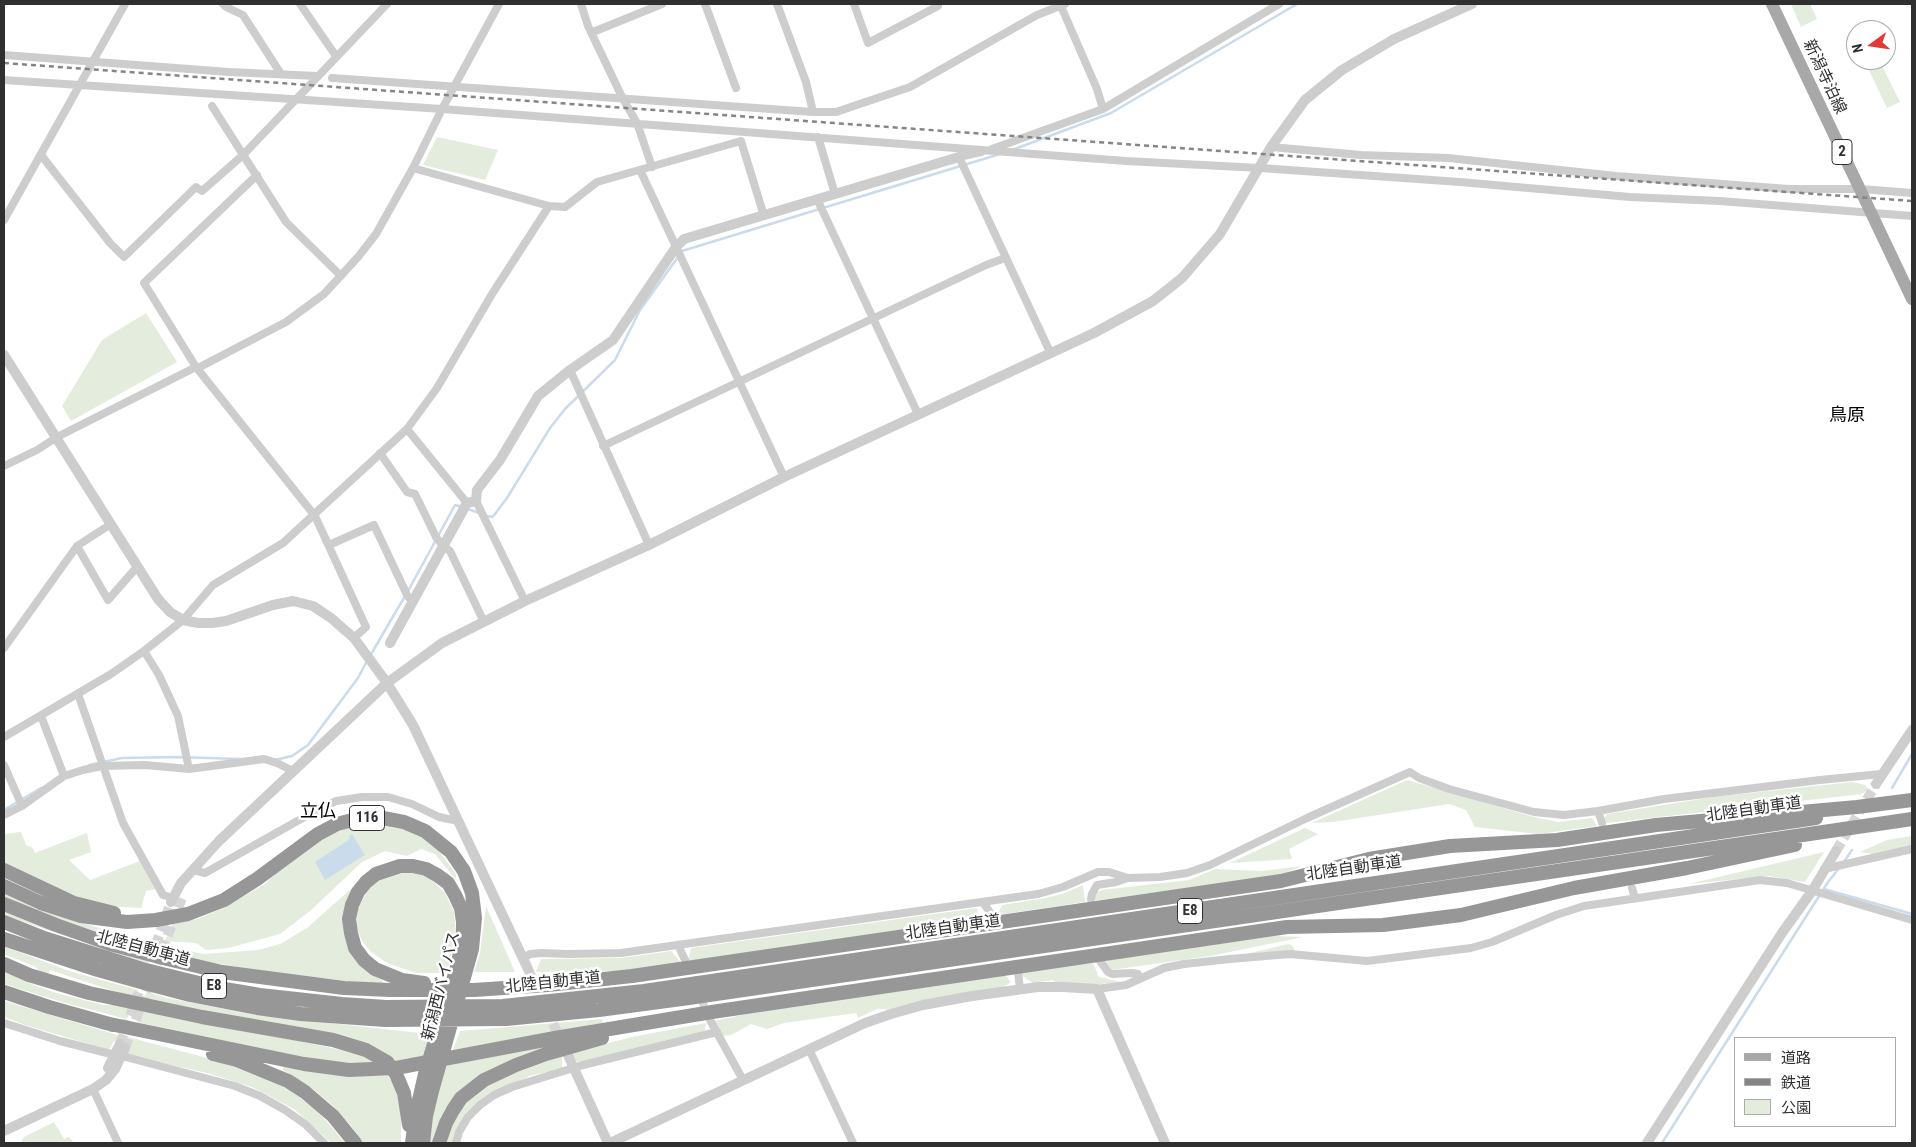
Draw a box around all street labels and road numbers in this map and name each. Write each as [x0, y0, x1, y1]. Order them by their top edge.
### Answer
street label: 新潟寺泊線 [1798, 37, 1850, 117]
road number: 2 [1832, 140, 1852, 164]
street label: 北陸自動車道 [1705, 794, 1803, 826]
road number: 116 [350, 806, 384, 830]
street label: 北陸自動車道 [1305, 853, 1403, 885]
road number: E8 [1178, 898, 1202, 924]
street label: 北陸自動車道 [904, 912, 1002, 944]
street label: 北陸自動車道 [94, 927, 192, 971]
street label: 新潟西バイパス [419, 929, 465, 1043]
street label: 北陸自動車道 [504, 968, 602, 998]
road number: E8 [202, 974, 226, 998]

